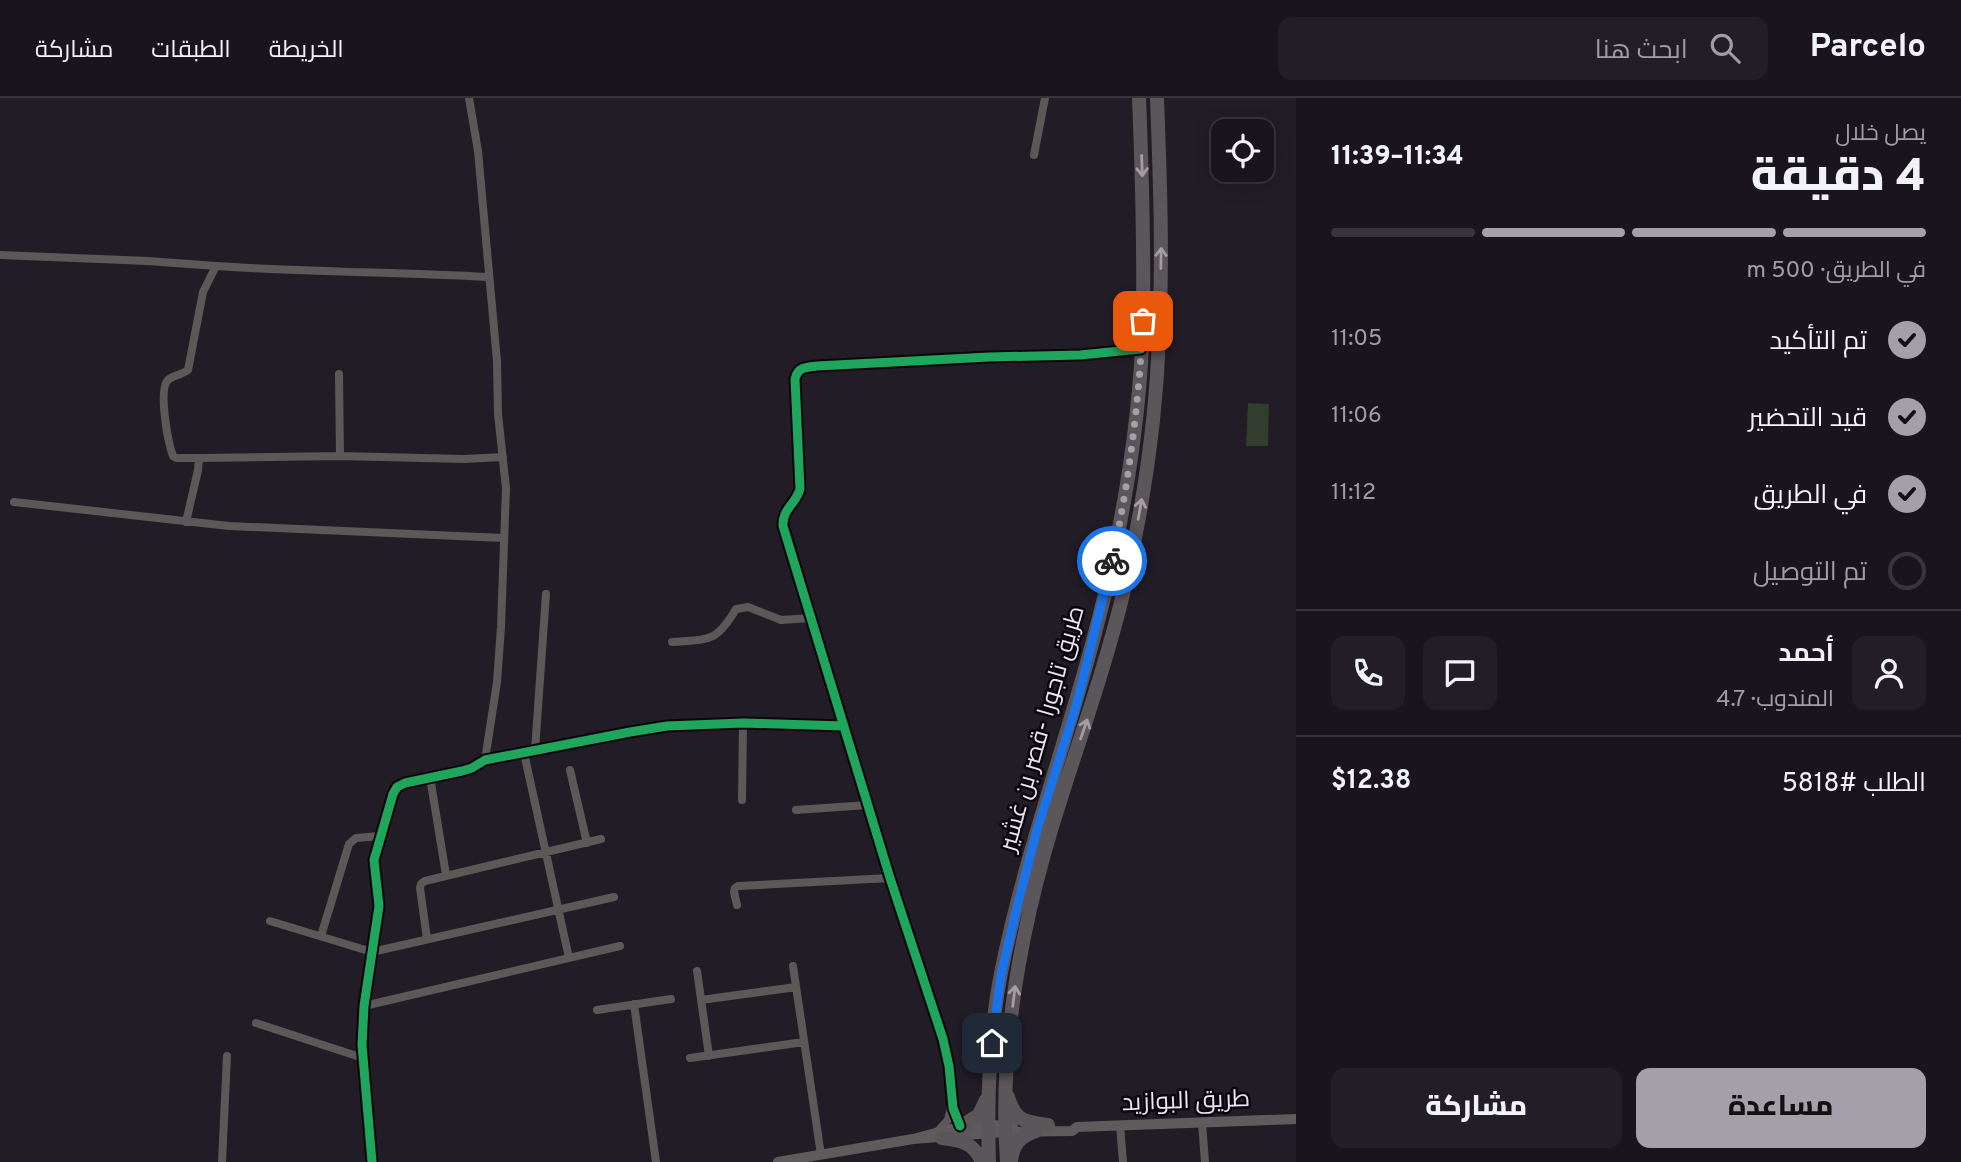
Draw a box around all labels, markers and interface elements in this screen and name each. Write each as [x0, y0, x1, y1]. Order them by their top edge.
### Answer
search box [1278, 17, 1768, 80]
text: Parcelo [1810, 27, 1926, 69]
icon: search [1706, 29, 1744, 67]
text: ابحث هنا [1595, 35, 1688, 68]
text: مشاركة [35, 36, 113, 66]
text: الطبقات [151, 36, 231, 66]
text: الخريطة [269, 36, 344, 66]
map controls [1211, 119, 1274, 182]
button: locate [1211, 119, 1274, 182]
text: يصل خلال [1835, 120, 1926, 149]
text: 11:34–11:39 [1331, 141, 1464, 174]
text: 4 دقيقة [1751, 149, 1926, 208]
one-way arrow [1135, 154, 1148, 177]
one-way arrow [1155, 247, 1168, 270]
text: في الطريق · 500 m [1746, 257, 1926, 286]
pin [1113, 291, 1173, 351]
icon: bag [1124, 302, 1162, 340]
icon: check [1888, 321, 1926, 359]
text: 11:05 [1331, 325, 1382, 354]
text: تم التأكيد [1770, 326, 1867, 359]
icon: check [1888, 398, 1926, 436]
text: 11:06 [1331, 402, 1382, 431]
text: قيد التحضير [1748, 403, 1867, 436]
icon: check [1888, 475, 1926, 513]
text: 11:12 [1331, 479, 1376, 508]
text: في الطريق [1754, 480, 1867, 513]
one-way arrow [1134, 498, 1147, 521]
courier [1077, 526, 1147, 596]
icon: bike [1093, 542, 1131, 580]
text: تم التوصيل [1753, 557, 1867, 590]
street label: طريق تاجورا -قصر بن غشير [993, 603, 1092, 857]
button: phone [1331, 636, 1405, 710]
button: chat [1423, 636, 1497, 710]
button: person [1852, 636, 1926, 710]
text: أحمد [1778, 638, 1834, 671]
text: المندوب · 4.7 [1716, 686, 1834, 715]
one-way arrow [1079, 719, 1091, 741]
text: $12.38 [1331, 765, 1411, 798]
text: الطلب #5818 [1782, 768, 1926, 801]
one-way arrow [1007, 985, 1020, 1008]
pin [962, 1013, 1022, 1073]
icon: home [973, 1024, 1011, 1062]
button: مشاركة [1331, 1068, 1622, 1148]
button: مساعدة [1636, 1068, 1926, 1148]
street label: طريق البوازيد [1121, 1085, 1251, 1119]

